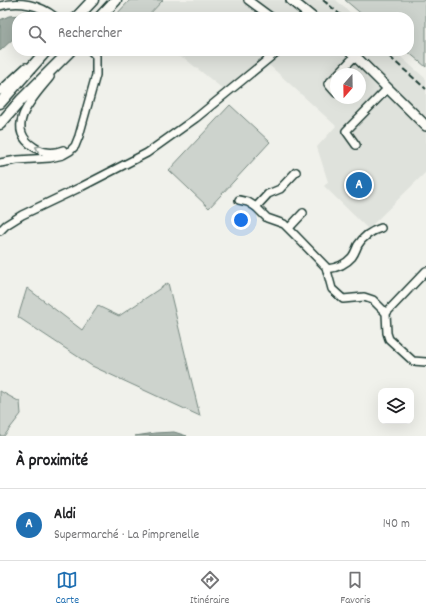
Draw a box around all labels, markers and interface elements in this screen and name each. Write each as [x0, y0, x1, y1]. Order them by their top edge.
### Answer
search box [12, 12, 414, 56]
icon: search [26, 23, 48, 45]
text: Rechercher [58, 23, 122, 45]
north arrow [330, 68, 366, 104]
one-way arrow [34, 145, 41, 153]
pin: A [346, 170, 372, 200]
your location [231, 210, 251, 230]
map controls [378, 388, 414, 424]
button: layers [378, 388, 414, 424]
text: À proximité [16, 450, 88, 474]
text: Aldi [54, 504, 76, 526]
text: A [25, 515, 33, 534]
text: 140 m [383, 515, 410, 534]
text: Supermarché · La Pimprenelle [54, 526, 199, 545]
tab: Carte [55, 569, 79, 609]
tab: Itinéraire [190, 569, 229, 609]
tab: Favoris [340, 569, 371, 609]

